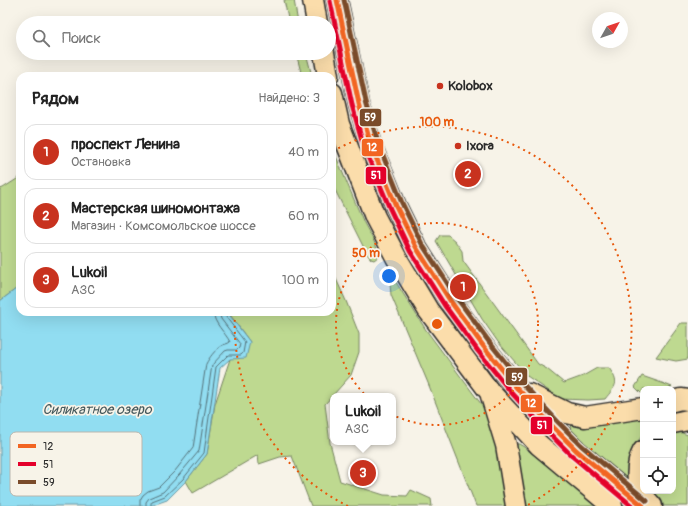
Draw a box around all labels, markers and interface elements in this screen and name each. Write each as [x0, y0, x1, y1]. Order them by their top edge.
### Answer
north arrow [592, 12, 628, 48]
search box [16, 16, 336, 60]
icon: search [30, 27, 52, 49]
text: Поиск [62, 29, 101, 48]
place label: Kolobox [448, 78, 493, 94]
marker: Kolobox [435, 81, 445, 91]
text: Рядом [32, 88, 79, 109]
text: Найдено: 3 [258, 90, 320, 106]
line badge: 59 [359, 108, 382, 127]
text: 59 [364, 111, 376, 124]
text: 100 m [420, 115, 455, 130]
text: проспект Ленина [71, 135, 180, 154]
line badge: 12 [361, 138, 384, 157]
place label: Ixora [466, 138, 494, 154]
text: 12 [367, 141, 377, 154]
marker: Ixora [453, 141, 463, 151]
text: 1 [43, 144, 49, 160]
text: 40 m [288, 144, 319, 160]
text: Остановка [71, 154, 131, 170]
pin: 2 [455, 159, 481, 189]
line badge: 51 [365, 166, 387, 185]
text: 51 [371, 169, 381, 182]
text: Мастерская шиномонтажа [71, 199, 240, 218]
text: 2 [42, 208, 50, 224]
text: 60 m [288, 208, 319, 224]
text: Магазин · Комсомольское шоссе [71, 218, 256, 234]
text: 50 m [352, 246, 380, 261]
text: Lukoil [71, 263, 108, 282]
your location [379, 266, 399, 286]
text: 3 [42, 272, 50, 288]
text: 100 m [282, 272, 319, 288]
pin: 1 [450, 272, 476, 302]
text: АЗС [71, 282, 95, 298]
centre of rings [430, 317, 444, 331]
line badge: 59 [505, 367, 528, 386]
text: 59 [511, 371, 523, 384]
map controls [640, 386, 676, 494]
button: + [640, 386, 676, 422]
popup [330, 393, 396, 445]
line badge: 12 [520, 394, 543, 413]
text: 12 [526, 397, 536, 410]
water label: Силикатное озеро [43, 401, 153, 418]
text: Lukoil [345, 402, 381, 421]
line badge: 51 [530, 416, 553, 435]
text: 51 [537, 419, 547, 432]
text: АЗС [345, 421, 369, 437]
button: − [640, 422, 676, 458]
legend [10, 432, 142, 496]
text: 12 [43, 440, 53, 453]
text: 51 [43, 458, 53, 471]
pin: 3 [350, 458, 376, 488]
button: locate [640, 458, 676, 494]
text: 59 [43, 476, 55, 489]

